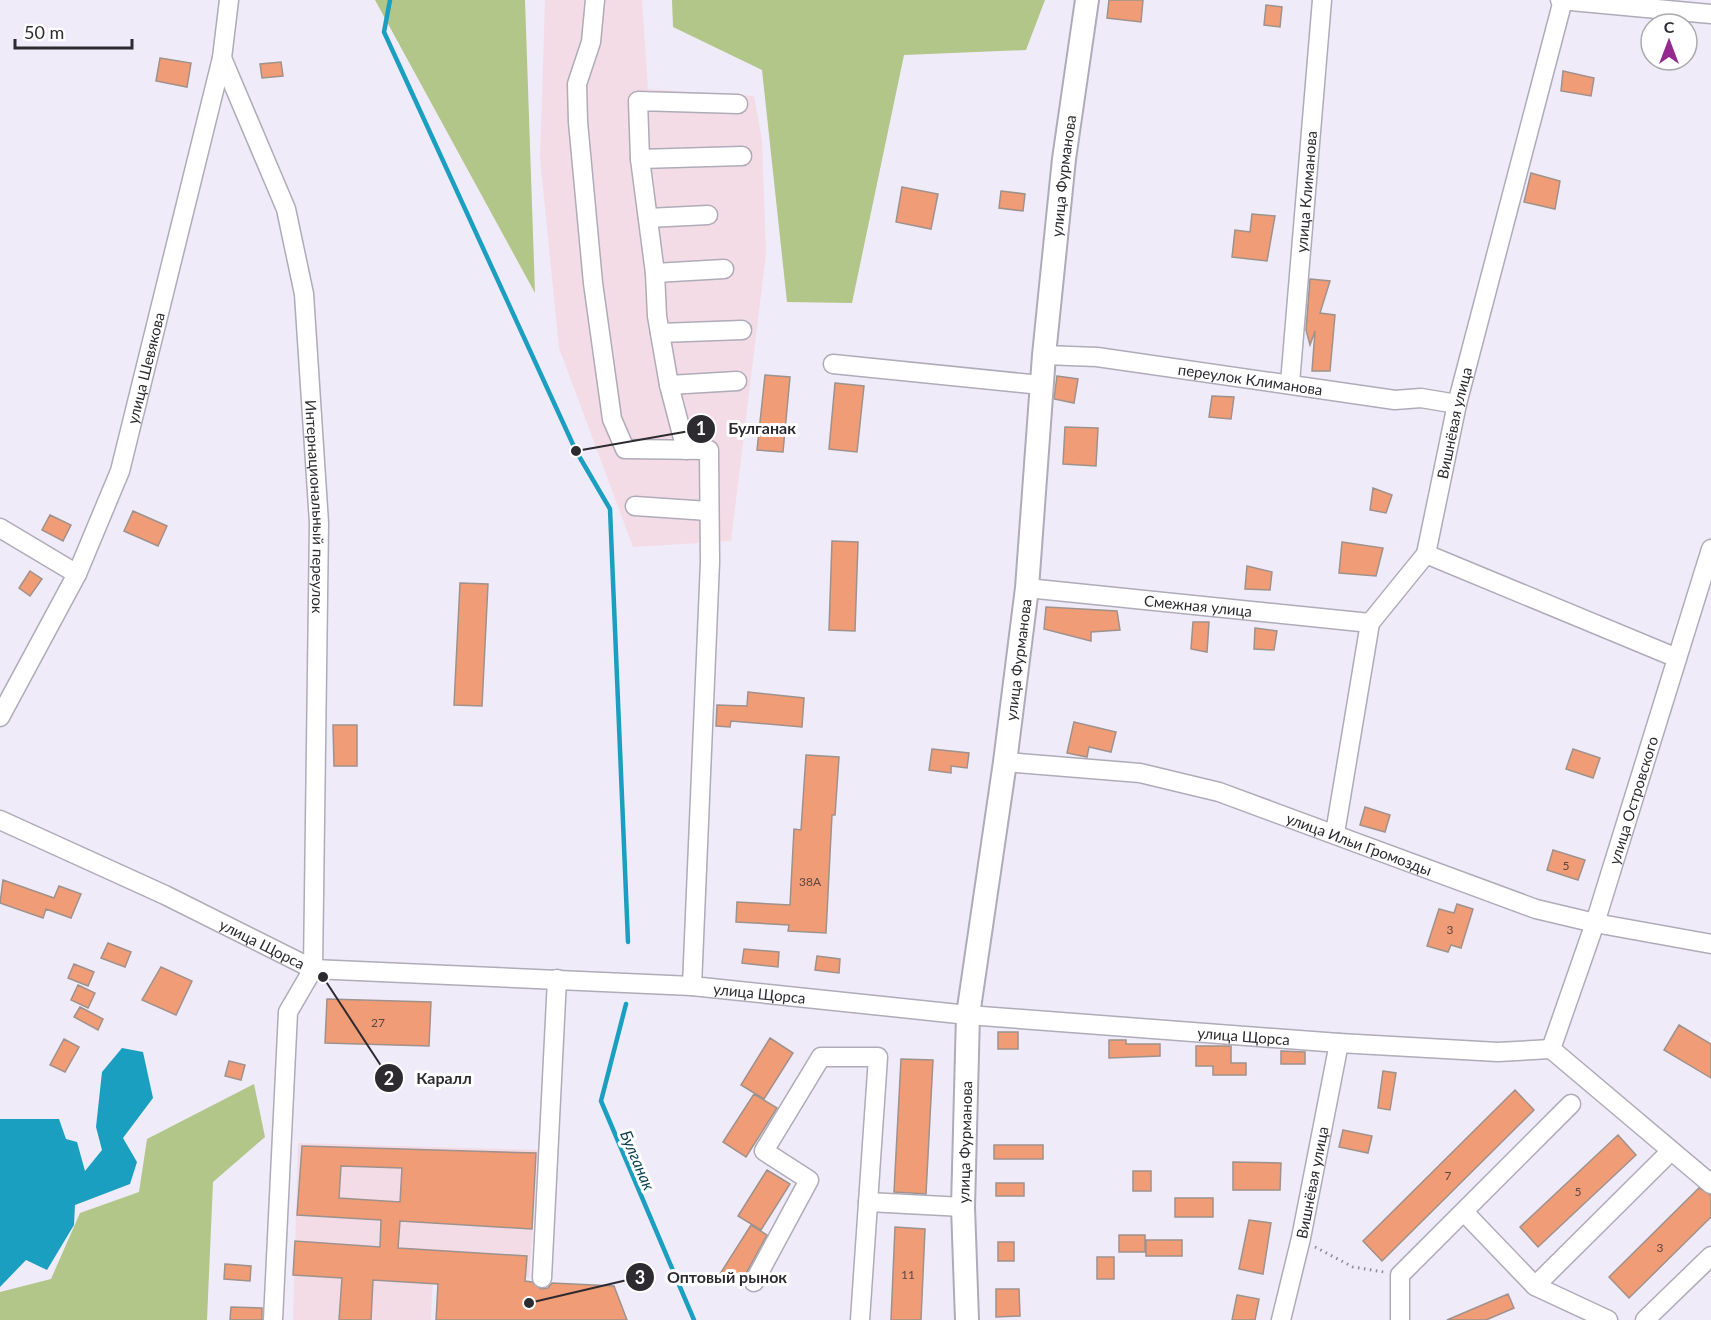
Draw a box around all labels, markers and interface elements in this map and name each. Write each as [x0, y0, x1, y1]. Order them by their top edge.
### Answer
scale bar [15, 12, 132, 50]
north arrow [1639, 12, 1699, 72]
text: С [1664, 17, 1675, 36]
text: 50 m [24, 21, 64, 43]
street label: улица Фурманова [1047, 114, 1079, 238]
street label: улица Климанова [1292, 130, 1320, 253]
street label: улица Шевякова [123, 310, 168, 426]
street label: переулок Климанова [1177, 360, 1324, 398]
street label: Вишнёвая улица [1433, 365, 1475, 480]
street label: Интернациональный переулок [302, 399, 328, 614]
callout: Булганак [686, 412, 808, 446]
text: 1 [696, 417, 706, 439]
text: Булганак [728, 418, 796, 437]
street label: Смежная улица [1143, 591, 1253, 620]
street label: улица Фурманова [1001, 598, 1035, 722]
street label: улица Островского [1605, 734, 1661, 867]
street label: улица Ильи Громозды [1284, 809, 1434, 879]
house number: 5 [1563, 858, 1570, 873]
house number: 38А [799, 874, 822, 889]
street label: улица Щорса [217, 915, 308, 972]
house number: 3 [1447, 922, 1454, 937]
street label: улица Щорса [712, 979, 807, 1007]
house number: 27 [371, 1015, 385, 1030]
street label: улица Щорса [1197, 1023, 1291, 1048]
callout: Каралл [374, 1061, 483, 1095]
text: 2 [384, 1067, 394, 1089]
text: Каралл [416, 1068, 472, 1087]
street label: улица Фурманова [954, 1081, 975, 1204]
street label: Вишнёвая улица [1292, 1125, 1332, 1240]
water label: Булганак [617, 1127, 659, 1193]
house number: 7 [1445, 1168, 1452, 1183]
house number: 5 [1575, 1184, 1582, 1199]
house number: 3 [1657, 1240, 1664, 1255]
callout: Оптовый рынок [625, 1260, 800, 1294]
text: 3 [635, 1266, 645, 1288]
text: Оптовый рынок [667, 1267, 787, 1286]
house number: 11 [901, 1267, 915, 1282]

